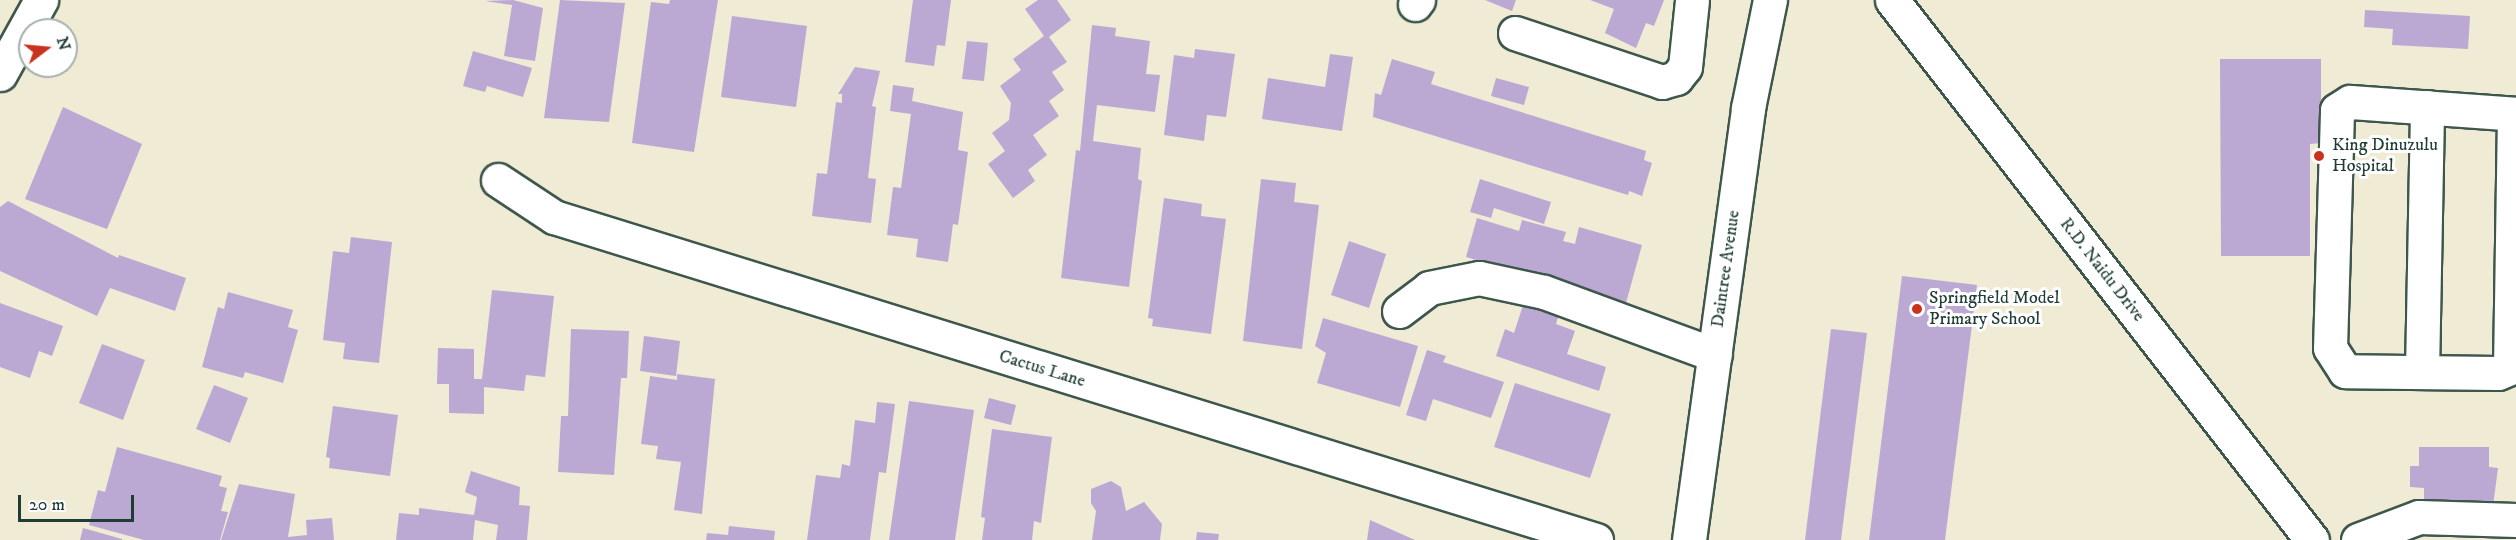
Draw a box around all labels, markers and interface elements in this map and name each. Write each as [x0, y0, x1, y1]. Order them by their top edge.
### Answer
north arrow [18, 18, 78, 78]
text: N [52, 35, 75, 53]
place label: King Dinuzulu Hospital [2332, 135, 2438, 178]
marker: King Dinuzulu Hospital [2310, 147, 2328, 165]
street label: Daintree Avenue [1707, 209, 1745, 329]
street label: R.D. Naidu Drive [2055, 214, 2149, 326]
place label: Springfield Model Primary School [1929, 288, 2060, 330]
marker: Springfield Model Primary School [1910, 302, 1924, 316]
street label: Cactus Lane [996, 346, 1088, 392]
scale bar [21, 483, 136, 521]
text: 20 m [29, 494, 65, 516]

